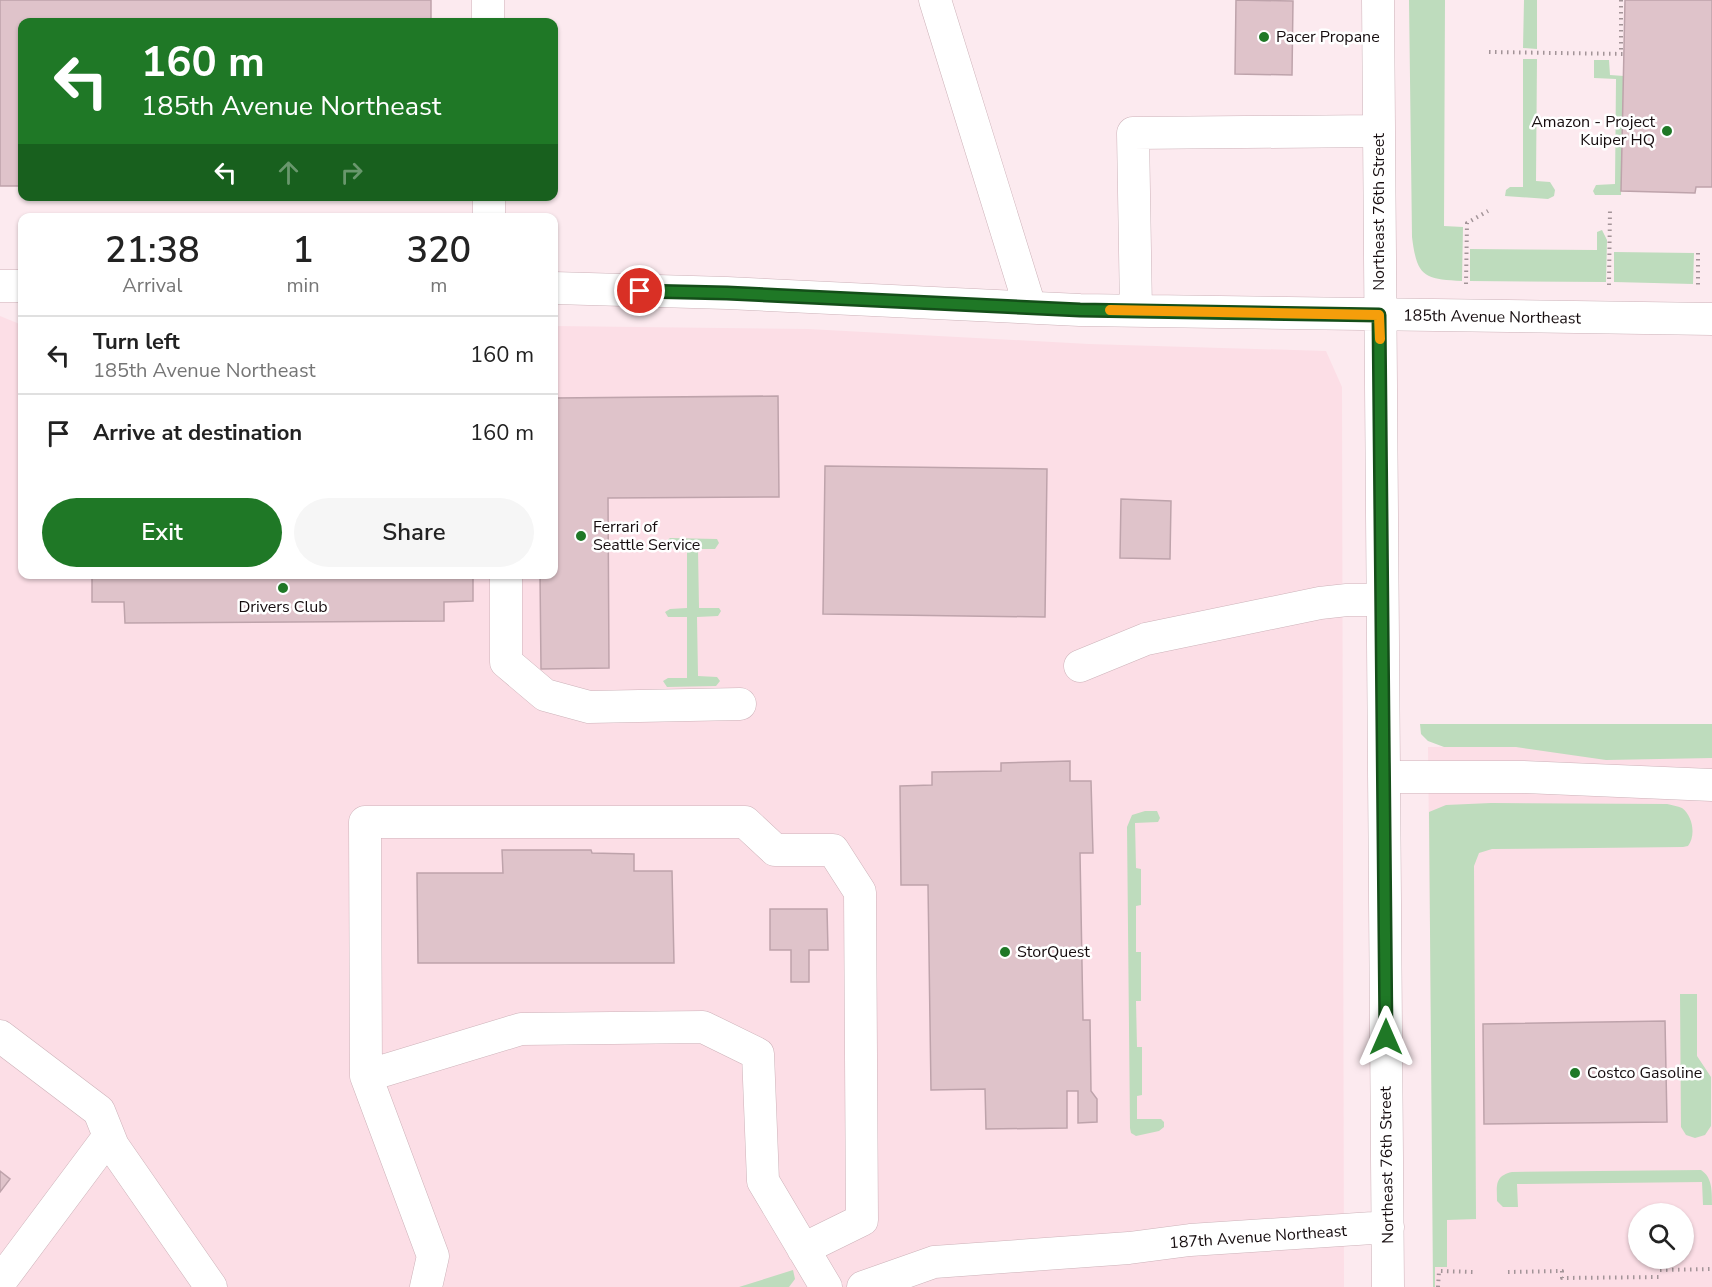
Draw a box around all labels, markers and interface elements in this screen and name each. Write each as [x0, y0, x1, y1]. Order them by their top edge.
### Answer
place label: Pacer Propane [1276, 26, 1380, 48]
marker: Pacer Propane [1257, 30, 1271, 44]
text: 160 m [141, 34, 265, 91]
icon: left [42, 42, 120, 120]
text: 185th Avenue Northeast [141, 88, 441, 125]
place label: Amazon - Project Kuiper HQ [1531, 111, 1655, 151]
marker: Amazon - Project Kuiper HQ [1660, 124, 1674, 138]
street label: Northeast 76th Street [1368, 133, 1390, 291]
icon: left [209, 156, 242, 189]
icon: ahead [272, 156, 305, 189]
icon: right [335, 156, 368, 189]
text: 21:38 [105, 226, 200, 275]
text: 1 [292, 226, 314, 275]
text: 320 [406, 226, 471, 275]
pin [614, 265, 665, 316]
text: Arrival [122, 272, 182, 299]
text: min [287, 272, 320, 299]
text: m [430, 272, 447, 299]
icon: arrive [623, 274, 656, 307]
street label: 185th Avenue Northeast [1403, 304, 1582, 330]
text: Turn left [93, 327, 180, 357]
icon: left [42, 339, 75, 372]
text: 160 m [470, 340, 534, 370]
text: 185th Avenue Northeast [93, 357, 315, 384]
icon: arrive [42, 417, 75, 450]
text: Arrive at destination [93, 418, 302, 448]
text: 160 m [470, 418, 534, 448]
button: Exit [42, 498, 282, 567]
button: Share [294, 498, 534, 567]
place label: Ferrari of Seattle Service [593, 516, 700, 556]
marker: Ferrari of Seattle Service [574, 529, 588, 543]
marker: Drivers Club [276, 581, 290, 595]
place label: Drivers Club [238, 596, 328, 618]
place label: StorQuest [1017, 941, 1090, 963]
marker: StorQuest [998, 945, 1012, 959]
position arrow [1354, 1005, 1418, 1069]
place label: Costco Gasoline [1587, 1062, 1702, 1084]
marker: Costco Gasoline [1568, 1066, 1582, 1080]
street label: Northeast 76th Street [1375, 1086, 1399, 1244]
map controls [1628, 1203, 1694, 1269]
button: search [1628, 1203, 1694, 1269]
street label: 187th Avenue Northeast [1168, 1220, 1348, 1254]

